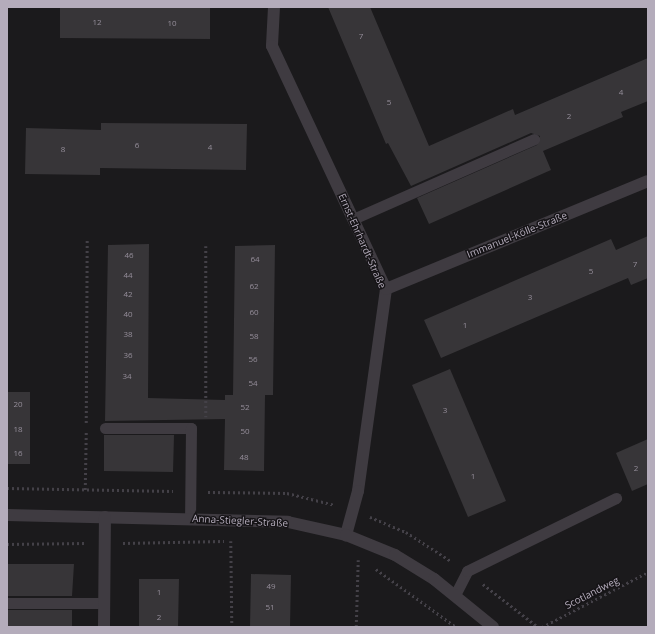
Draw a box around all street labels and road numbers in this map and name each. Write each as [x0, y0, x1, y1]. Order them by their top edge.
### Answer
street label: Ernst-Ehrhardt-Straße [336, 192, 388, 290]
street label: Immanuel-Kölle-Straße [465, 209, 569, 261]
street label: Anna-Stiegler-Straße [192, 512, 288, 530]
street label: Scotlandweg [563, 574, 621, 612]

